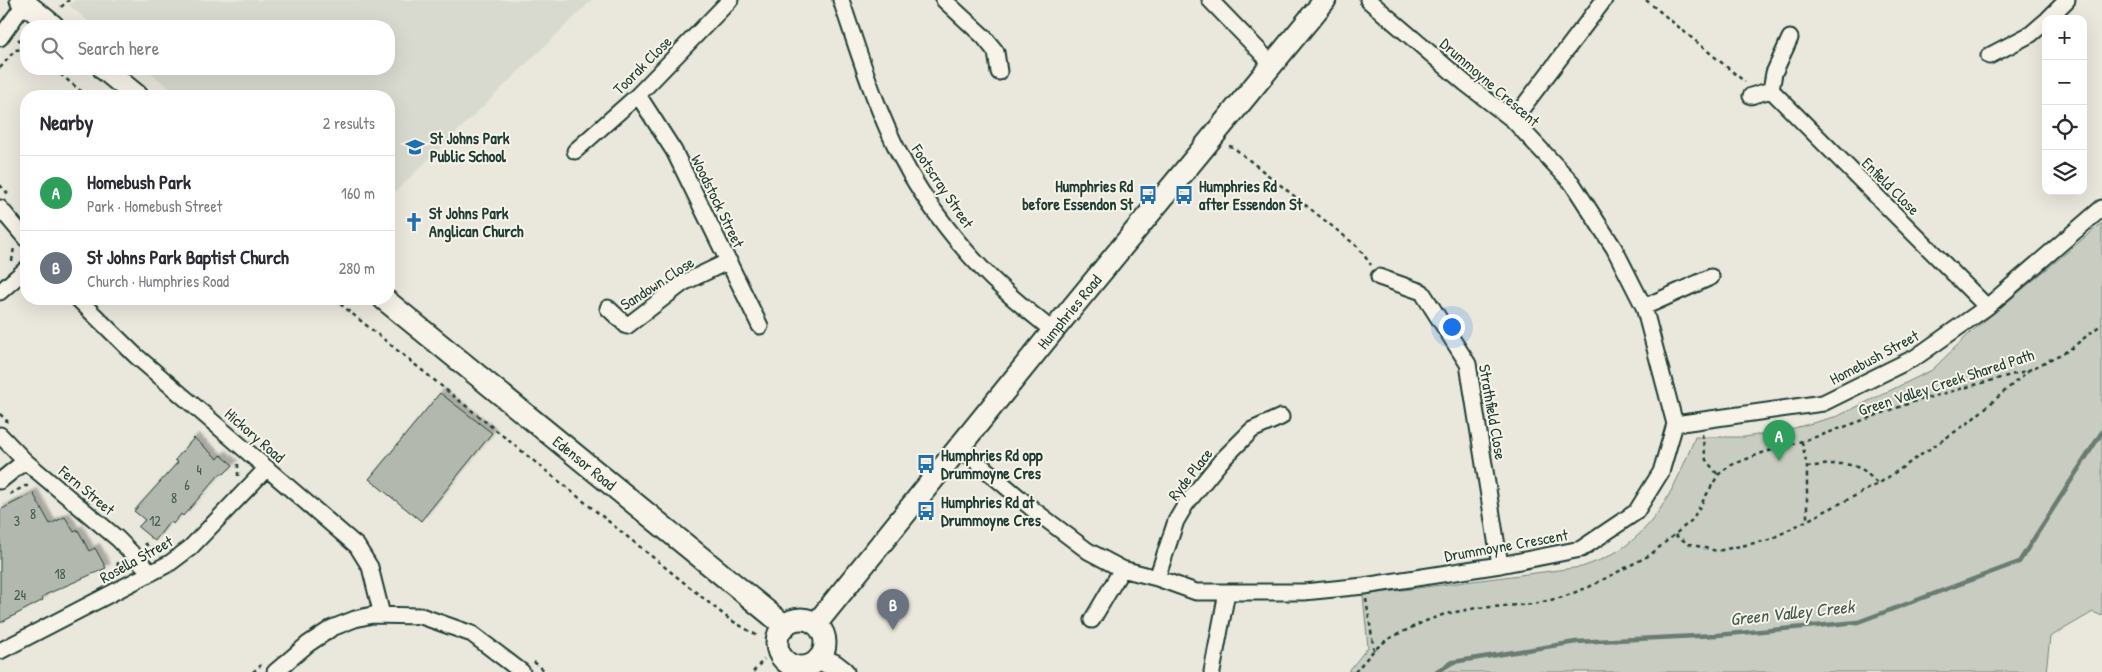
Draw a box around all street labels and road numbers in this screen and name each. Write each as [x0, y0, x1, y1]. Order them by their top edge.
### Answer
street label: Toorak Close [608, 30, 677, 99]
street label: Drummoyne Crescent [1436, 33, 1545, 132]
street label: Footscray Street [906, 139, 979, 233]
street label: Woodstock Street [686, 151, 750, 252]
street label: Enfield Close [1857, 152, 1925, 220]
street label: Sandown Close [616, 251, 699, 315]
street label: Humphries Road [1032, 270, 1106, 354]
street label: Homebush Street [1826, 324, 1923, 390]
street label: Green Valley Creek Shared Path [1855, 343, 2037, 421]
street label: Strathfield Close [1474, 363, 1512, 462]
street label: Hickory Road [220, 403, 290, 467]
street label: Edensor Road [548, 430, 621, 495]
street label: Ryde Place [1163, 443, 1218, 505]
street label: Fern Street [54, 459, 120, 520]
street label: Drummoyne Crescent [1442, 523, 1570, 567]
street label: Rosella Street [96, 530, 177, 588]

